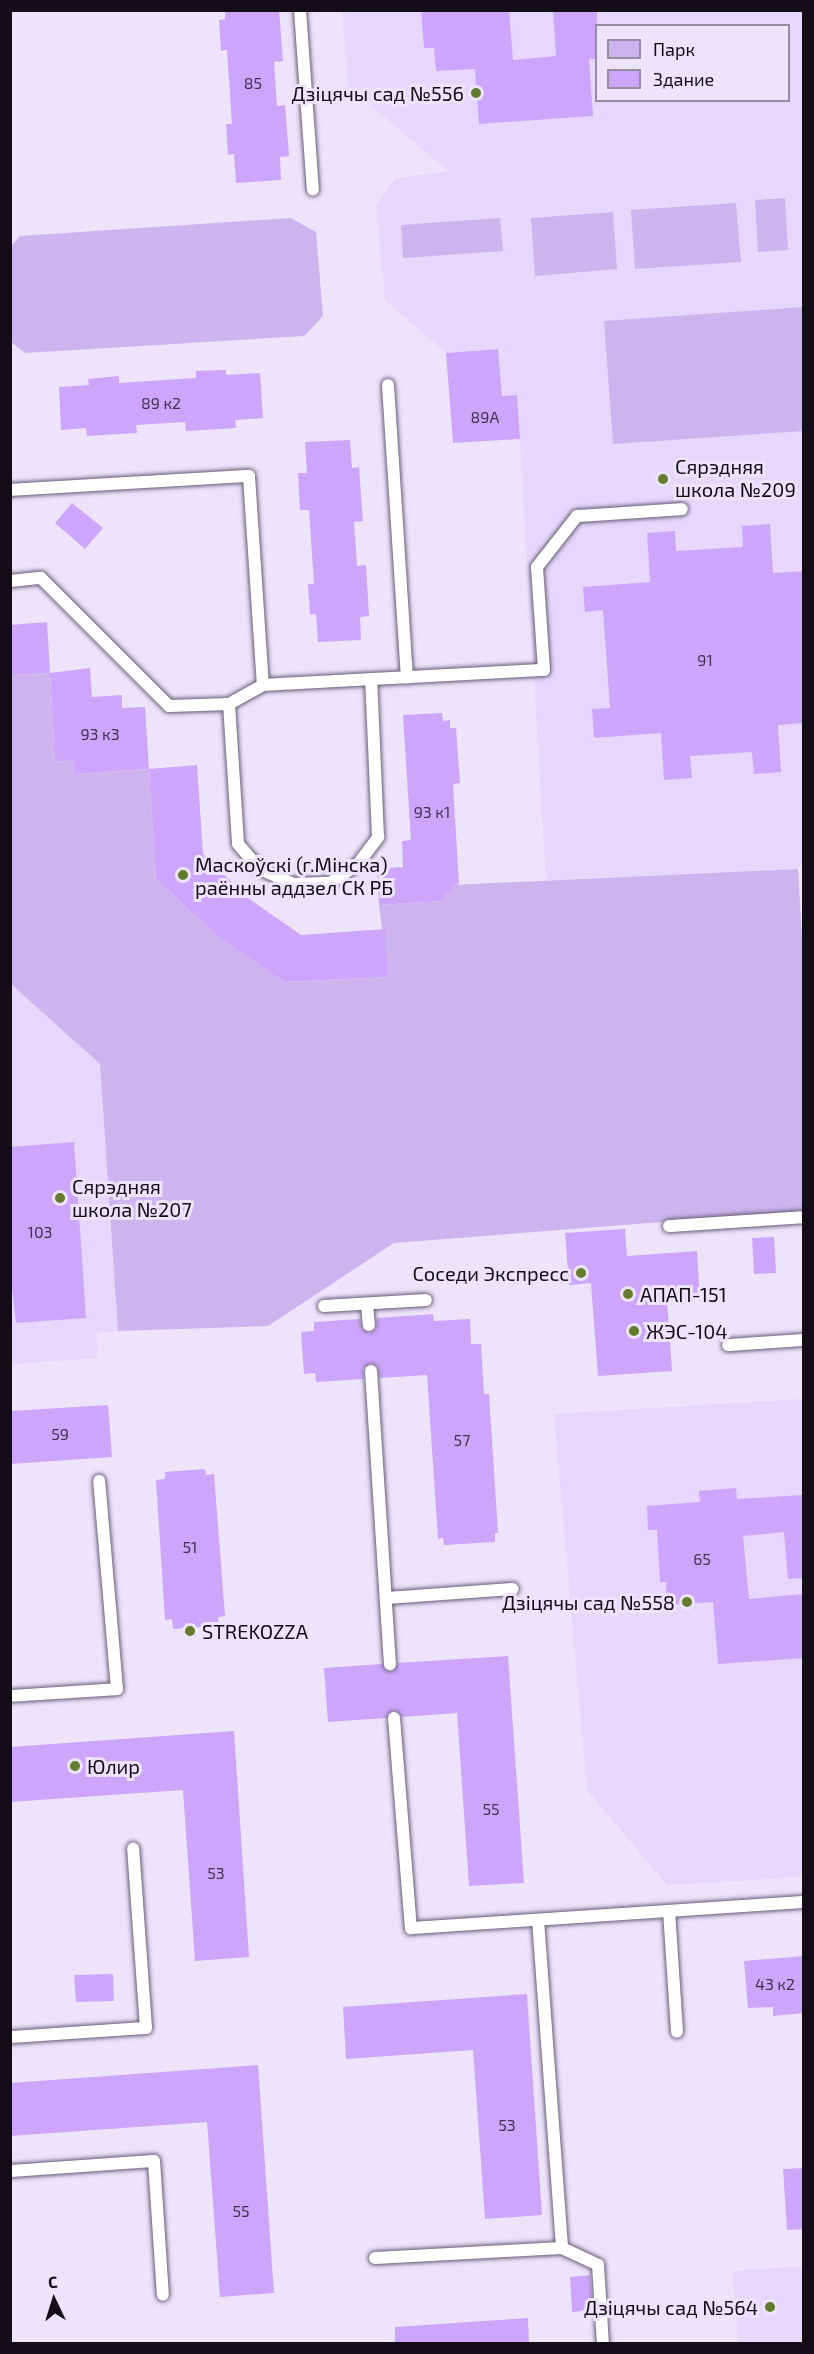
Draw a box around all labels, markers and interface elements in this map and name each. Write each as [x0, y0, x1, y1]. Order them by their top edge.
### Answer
legend [595, 24, 790, 102]
text: Парк [653, 38, 695, 60]
text: Здание [653, 68, 714, 90]
house number: 85 [244, 73, 262, 93]
place label: Дзіцячы сад №556 [292, 81, 464, 105]
marker: Дзіцячы сад №556 [469, 86, 483, 100]
house number: 89 к2 [141, 393, 181, 413]
house number: 89А [471, 407, 499, 427]
place label: Сярэдняя школа №209 [675, 455, 796, 502]
marker: Сярэдняя школа №209 [656, 472, 670, 486]
house number: 91 [697, 650, 713, 670]
house number: 93 к3 [80, 724, 120, 744]
house number: 93 к1 [414, 802, 450, 822]
place label: Маскоўскі (г.Мінска) раённы аддзел СК РБ [195, 852, 393, 899]
marker: Маскоўскі (г.Мінска) раённы аддзел СК РБ [176, 868, 190, 882]
place label: Сярэдняя школа №207 [72, 1174, 192, 1221]
marker: Сярэдняя школа №207 [53, 1191, 67, 1205]
house number: 103 [28, 1222, 52, 1242]
place label: Соседи Экспресс [413, 1261, 569, 1285]
marker: Соседи Экспресс [574, 1266, 588, 1280]
place label: АПАП-151 [640, 1282, 727, 1306]
marker: АПАП-151 [621, 1287, 635, 1301]
place label: ЖЭС-104 [646, 1319, 728, 1343]
marker: ЖЭС-104 [627, 1324, 641, 1338]
house number: 59 [51, 1424, 69, 1444]
house number: 57 [454, 1430, 470, 1450]
house number: 51 [183, 1537, 197, 1557]
house number: 65 [693, 1549, 711, 1569]
place label: Дзіцячы сад №558 [502, 1590, 675, 1614]
marker: Дзіцячы сад №558 [680, 1595, 694, 1609]
place label: STREKOZZA [202, 1619, 308, 1643]
marker: STREKOZZA [183, 1624, 197, 1638]
place label: Юлир [87, 1754, 140, 1778]
marker: Юлир [68, 1759, 82, 1773]
house number: 55 [482, 1799, 500, 1819]
house number: 53 [207, 1863, 225, 1883]
house number: 43 к2 [755, 1974, 795, 1994]
house number: 53 [498, 2115, 516, 2135]
house number: 55 [232, 2201, 250, 2221]
north arrow [24, 2270, 84, 2330]
text: С [47, 2272, 58, 2291]
place label: Дзіцячы сад №564 [584, 2295, 758, 2319]
marker: Дзіцячы сад №564 [763, 2300, 777, 2314]

